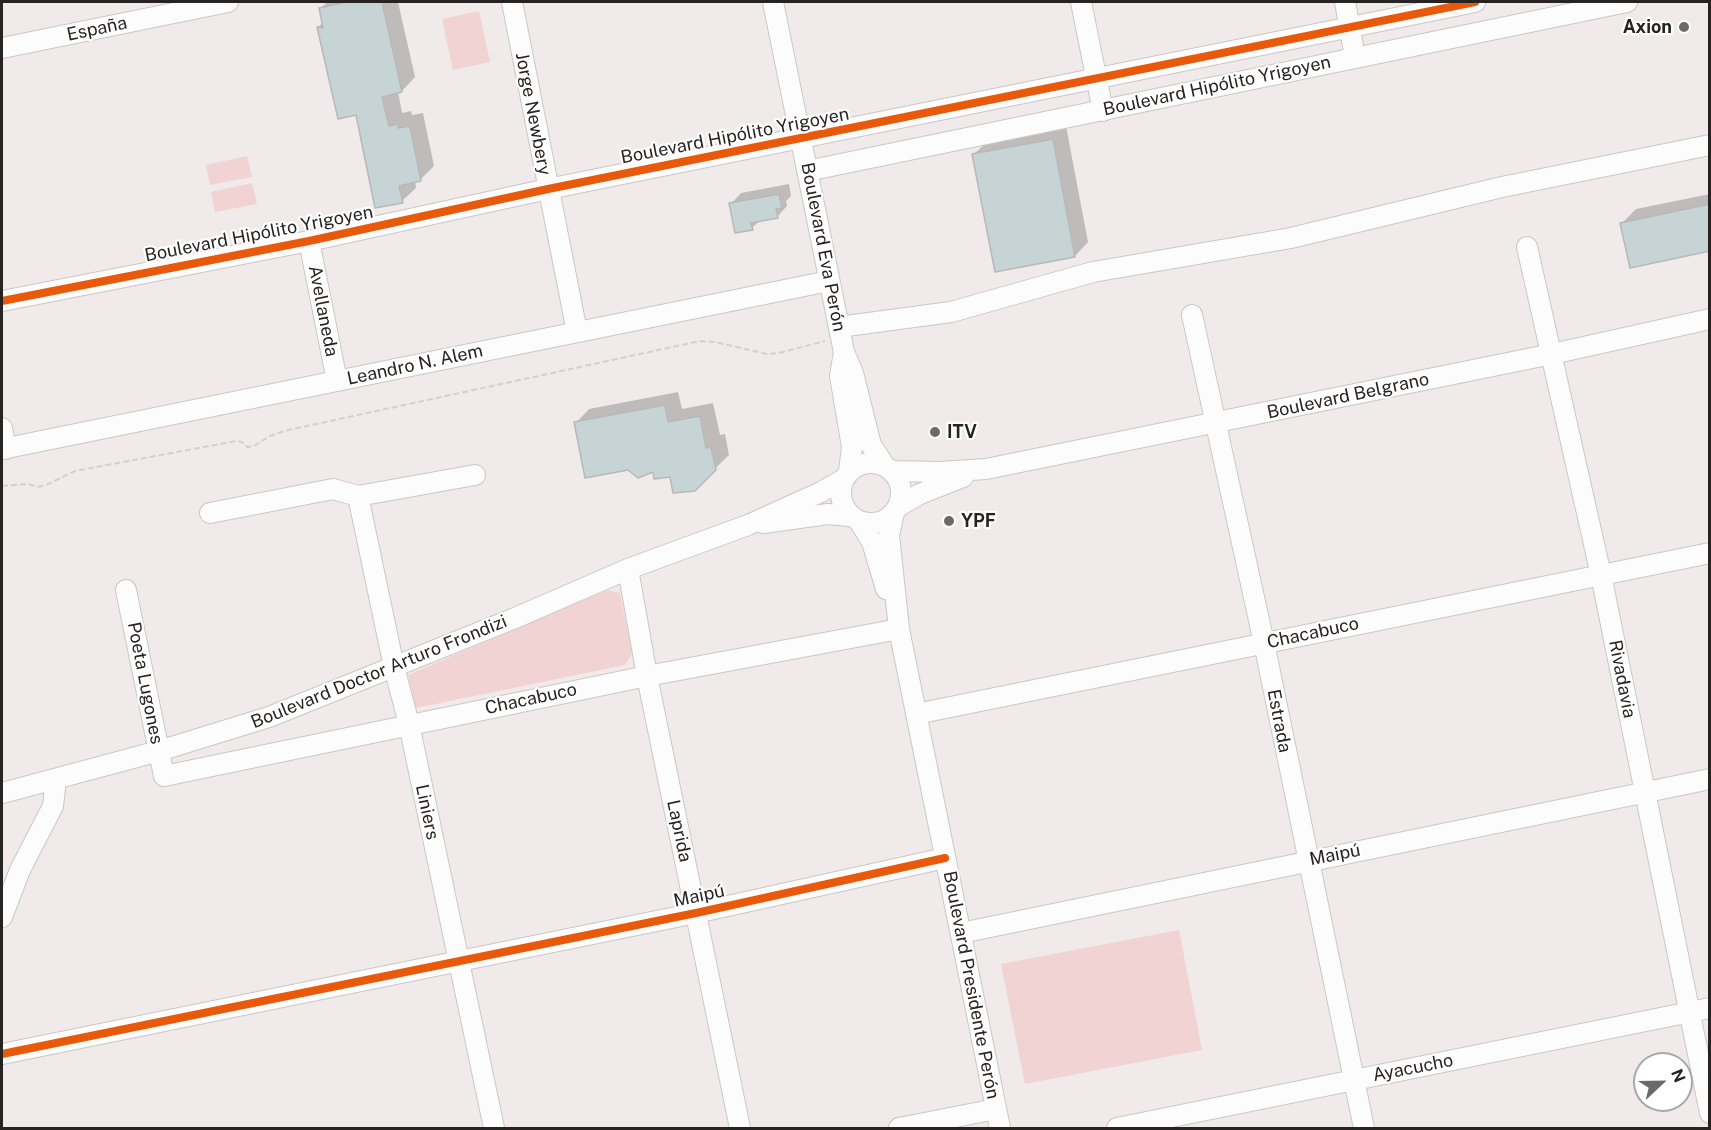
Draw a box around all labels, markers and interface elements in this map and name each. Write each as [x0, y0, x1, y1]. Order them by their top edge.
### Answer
street label: España [65, 12, 129, 46]
place label: Axion [1623, 16, 1672, 38]
marker: Axion [1677, 20, 1691, 34]
street label: Jorge Newbery [510, 51, 556, 177]
street label: Boulevard Hipólito Yrigoyen [1101, 51, 1333, 121]
street label: Boulevard Hipólito Yrigoyen [619, 103, 851, 169]
street label: Boulevard Eva Perón [796, 161, 850, 333]
street label: Boulevard Hipólito Yrigoyen [143, 201, 375, 267]
street label: Avellaneda [304, 264, 342, 358]
street label: Leandro N. Alem [345, 340, 485, 390]
street label: Boulevard Belgrano [1265, 368, 1431, 424]
place label: ITV [947, 421, 977, 443]
marker: ITV [928, 425, 942, 439]
place label: YPF [961, 510, 996, 532]
marker: YPF [942, 514, 956, 528]
street label: Boulevard Doctor Arturo Frondizi [248, 611, 510, 733]
street label: Chacabuco [1265, 613, 1361, 653]
street label: Poeta Lugones [123, 620, 167, 746]
street label: Rivadavia [1604, 638, 1640, 720]
street label: Chacabuco [483, 679, 579, 719]
street label: Estrada [1262, 687, 1296, 755]
street label: Liniers [411, 782, 443, 842]
street label: Laprida [662, 798, 696, 864]
street label: Maipú [1308, 839, 1362, 871]
street label: Boulevard Presidente Perón [938, 869, 1004, 1101]
street label: Maipú [672, 880, 726, 912]
street label: Ayacucho [1371, 1050, 1455, 1086]
north arrow [1633, 1052, 1693, 1112]
text: N [1667, 1066, 1689, 1085]

